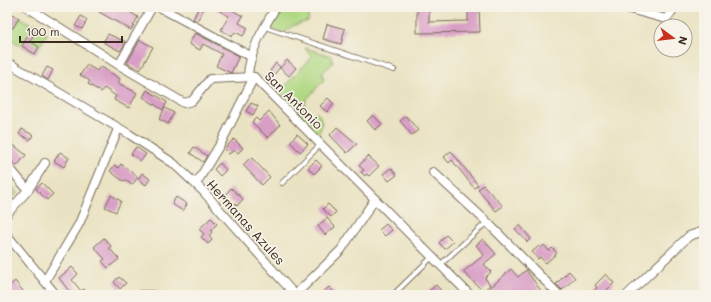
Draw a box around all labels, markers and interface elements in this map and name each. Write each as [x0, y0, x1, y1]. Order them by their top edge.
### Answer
scale bar [20, 18, 122, 44]
north arrow [653, 18, 693, 58]
text: 100 m [26, 23, 60, 39]
text: N [675, 35, 691, 47]
street label: San Antonio [262, 67, 327, 132]
street label: Hermanas Azules [204, 175, 289, 268]

